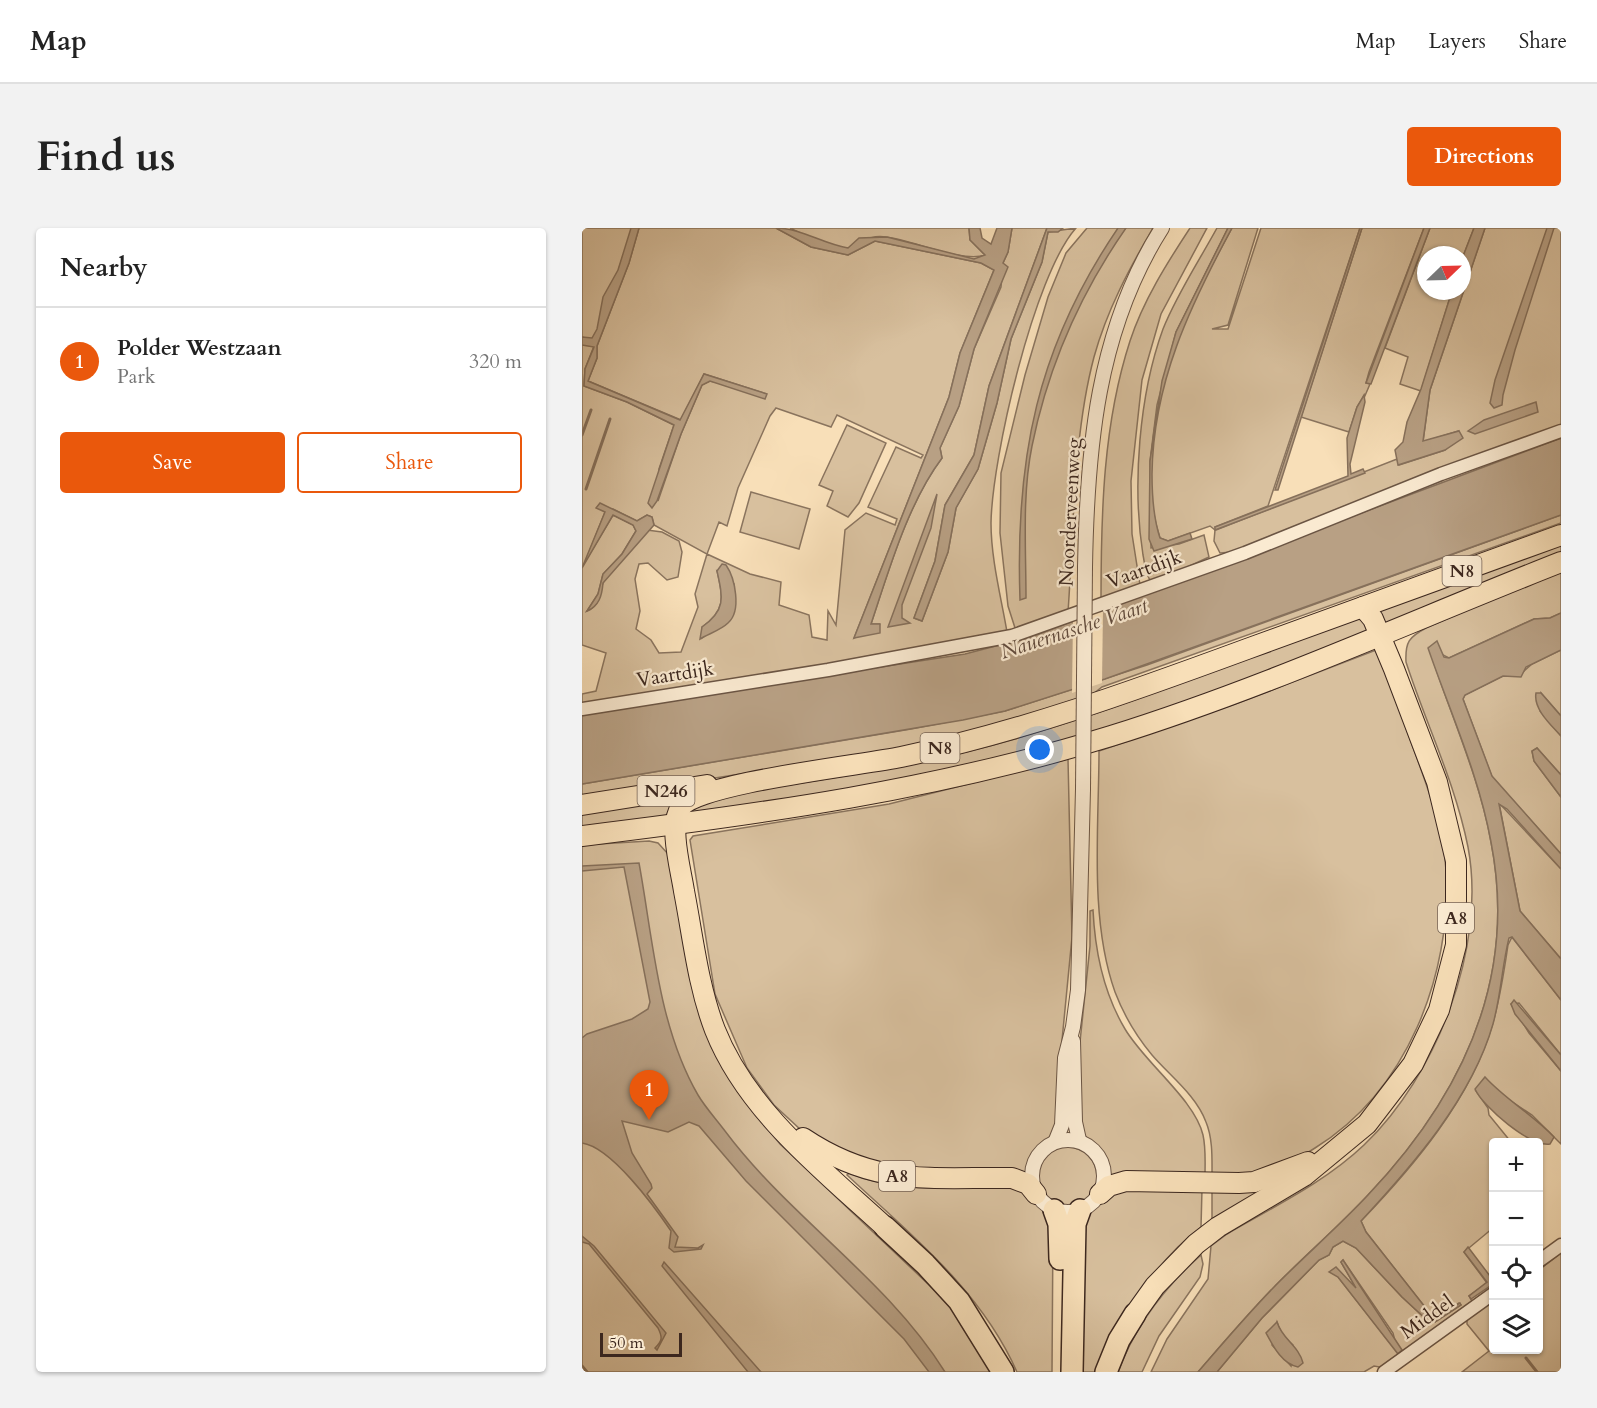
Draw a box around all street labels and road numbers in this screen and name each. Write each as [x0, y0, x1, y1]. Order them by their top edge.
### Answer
street label: Noorderveenweg [1053, 436, 1087, 587]
street label: Vaartdijk [1103, 543, 1186, 595]
road number: N8 [1442, 556, 1482, 586]
street label: Vaartdijk [634, 655, 716, 693]
road number: N8 [920, 733, 960, 763]
road number: N246 [638, 776, 694, 806]
road number: A8 [1438, 903, 1474, 933]
road number: A8 [879, 1161, 915, 1191]
street label: Middel [1395, 1288, 1459, 1346]

